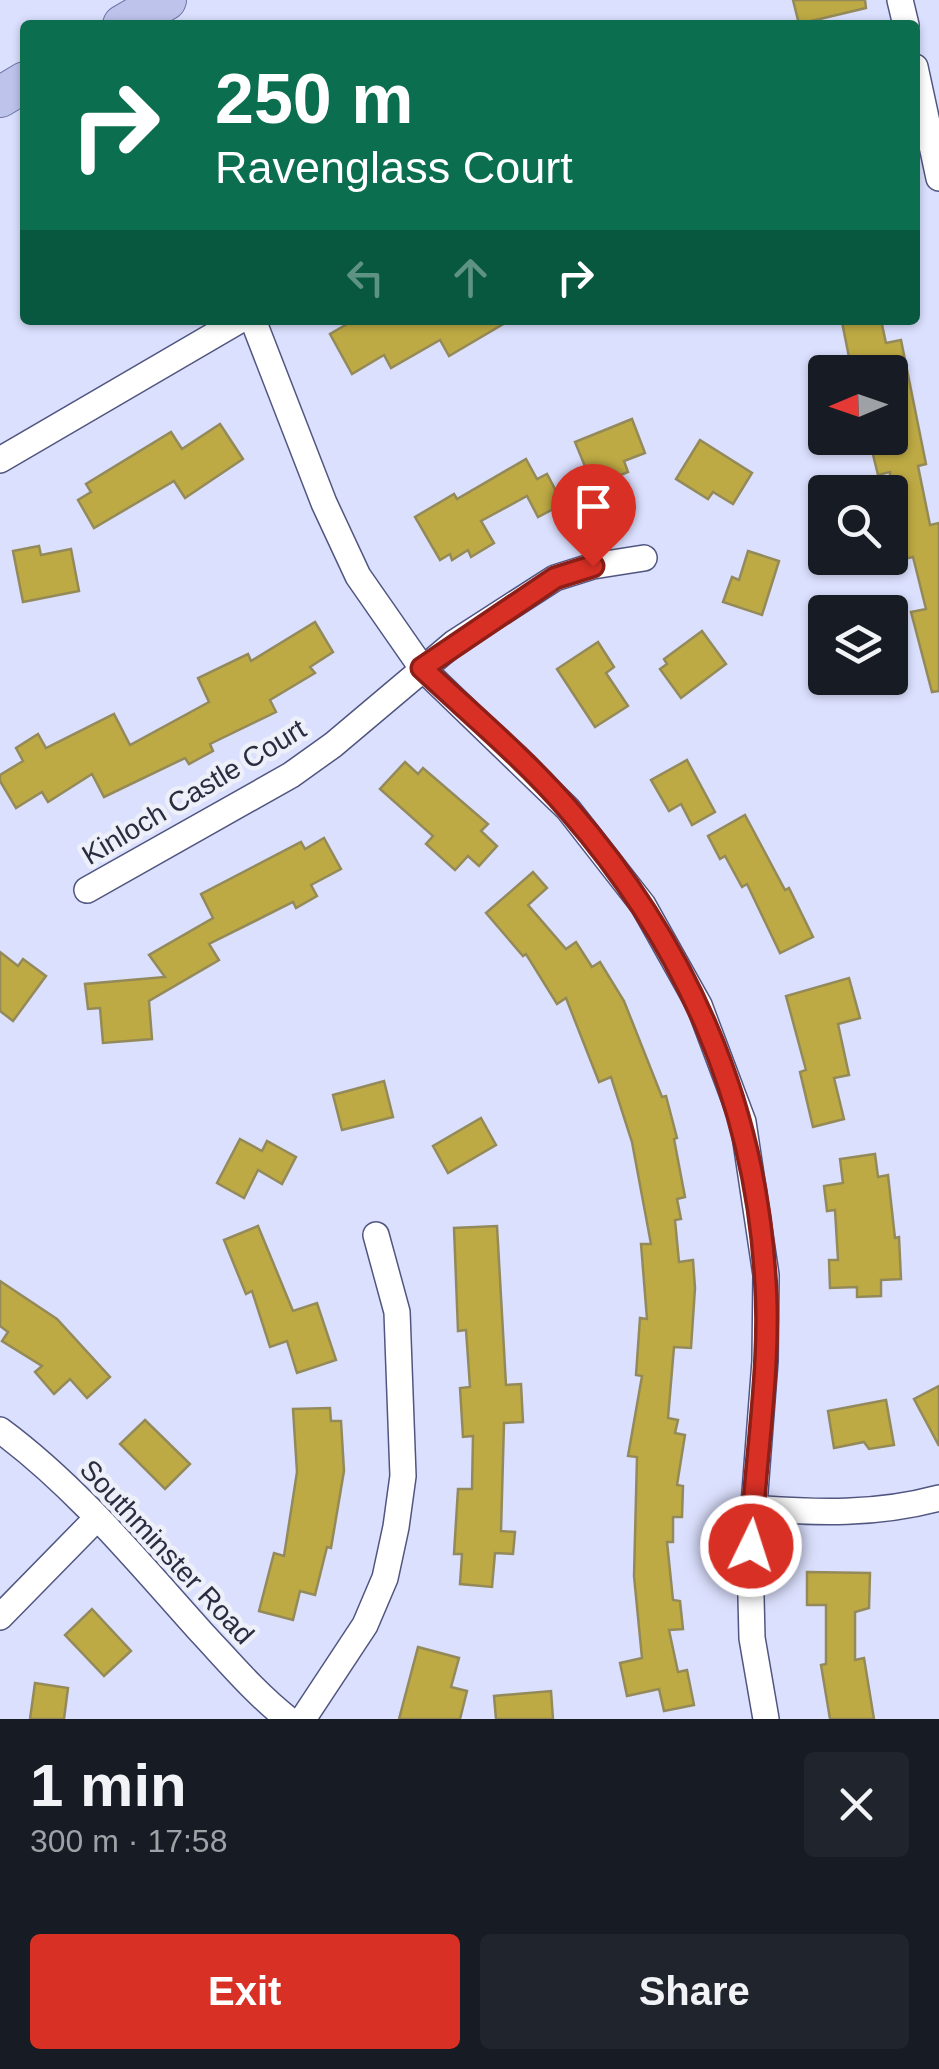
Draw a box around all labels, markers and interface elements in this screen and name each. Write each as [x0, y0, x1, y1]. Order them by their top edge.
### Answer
icon: right [50, 60, 180, 190]
text: 250 m [215, 60, 413, 138]
text: Ravenglass Court [215, 142, 573, 193]
icon: left [338, 250, 393, 305]
icon: ahead [443, 250, 498, 305]
icon: right [548, 250, 603, 305]
north arrow [808, 355, 908, 455]
map controls [808, 355, 908, 695]
pin [551, 464, 636, 567]
button: search [808, 475, 908, 575]
icon: arrive [566, 479, 621, 534]
button: layers [808, 595, 908, 695]
street label: Kinloch Castle Court [77, 713, 312, 871]
street label: Southminster Road [74, 1454, 260, 1650]
position arrow [699, 1494, 803, 1598]
text: 1 min [30, 1752, 187, 1819]
button: close [804, 1752, 909, 1857]
text: 300 m · 17:58 [30, 1823, 227, 1859]
button: Exit [30, 1934, 460, 2049]
button: Share [480, 1934, 909, 2049]

